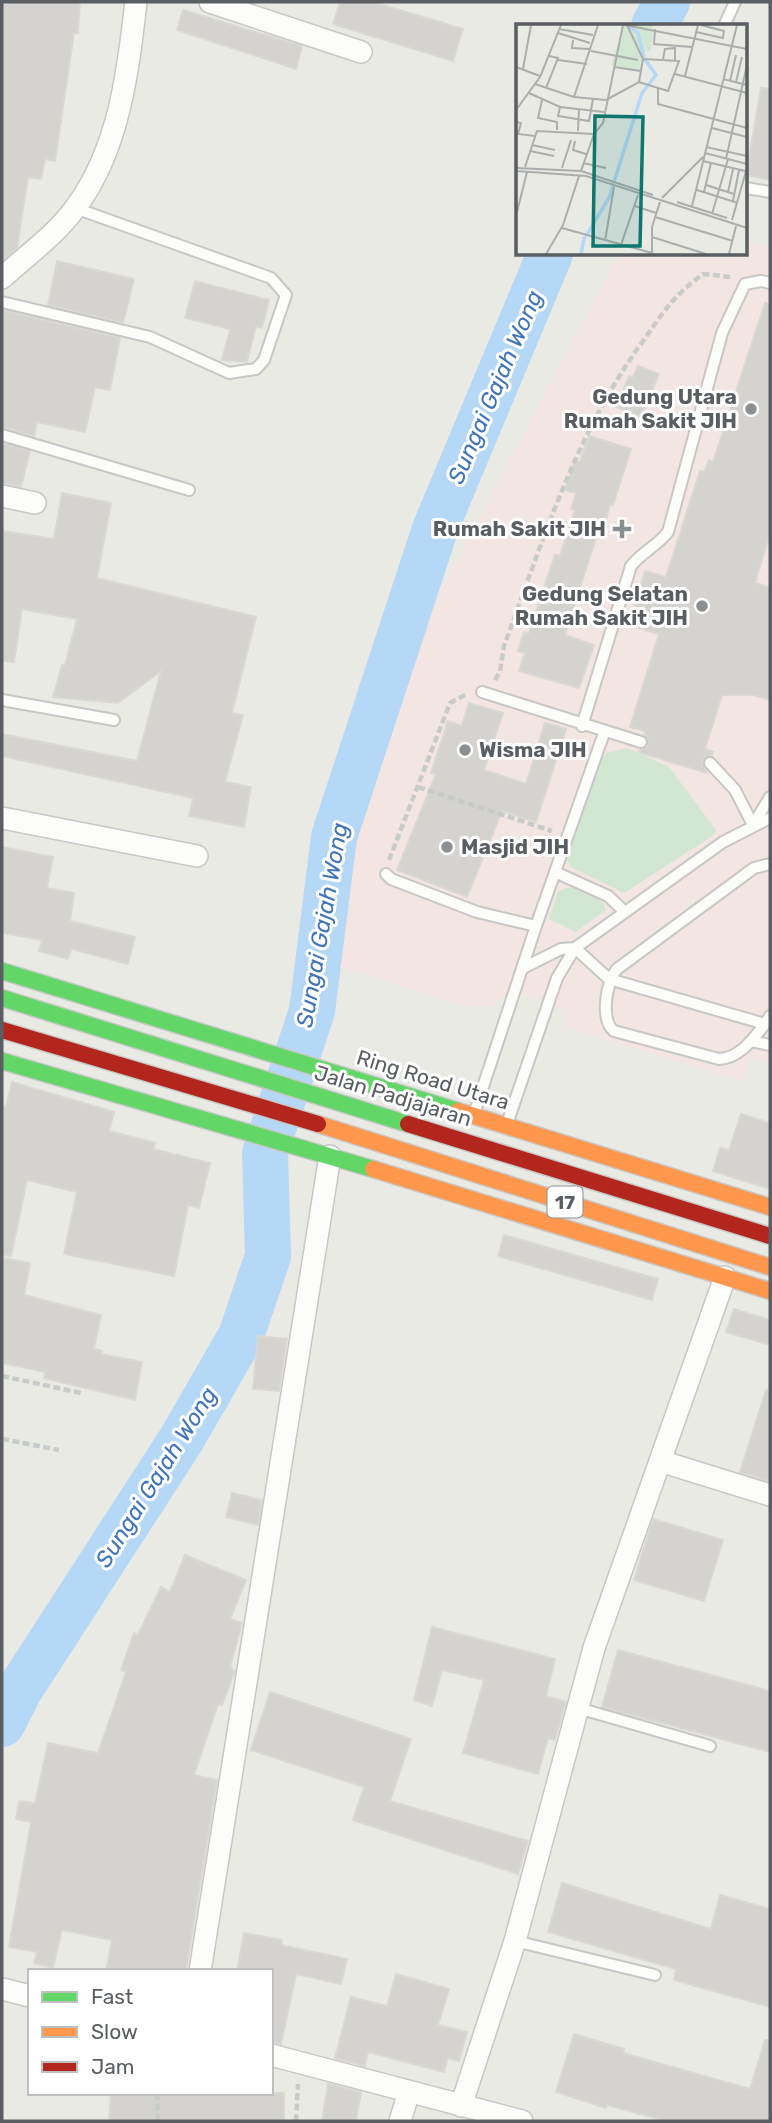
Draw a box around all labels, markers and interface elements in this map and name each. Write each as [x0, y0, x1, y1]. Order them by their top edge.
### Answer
inset map [516, 24, 748, 256]
water label: Sungai Gajah Wong [442, 286, 548, 488]
place label: Gedung Utara Rumah Sakit JIH [564, 384, 737, 433]
marker: Gedung Utara Rumah Sakit JIH [743, 401, 759, 417]
place label: Rumah Sakit JIH [433, 516, 606, 541]
marker: Rumah Sakit JIH [612, 519, 632, 539]
place label: Gedung Selatan Rumah Sakit JIH [515, 581, 688, 630]
marker: Gedung Selatan Rumah Sakit JIH [694, 598, 710, 614]
place label: Wisma JIH [479, 737, 587, 762]
marker: Wisma JIH [457, 742, 473, 758]
water label: Sungai Gajah Wong [290, 820, 354, 1030]
place label: Masjid JIH [461, 834, 569, 859]
marker: Masjid JIH [439, 839, 455, 855]
street label: Ring Road Utara [354, 1044, 512, 1115]
street label: Jalan Padjajaran [312, 1060, 475, 1131]
road number: 17 [548, 1186, 582, 1218]
water label: Sungai Gajah Wong [89, 1382, 223, 1572]
legend [28, 1969, 273, 2095]
text: Fast [91, 1984, 133, 2009]
text: Slow [91, 2019, 138, 2044]
text: Jam [91, 2054, 135, 2079]

